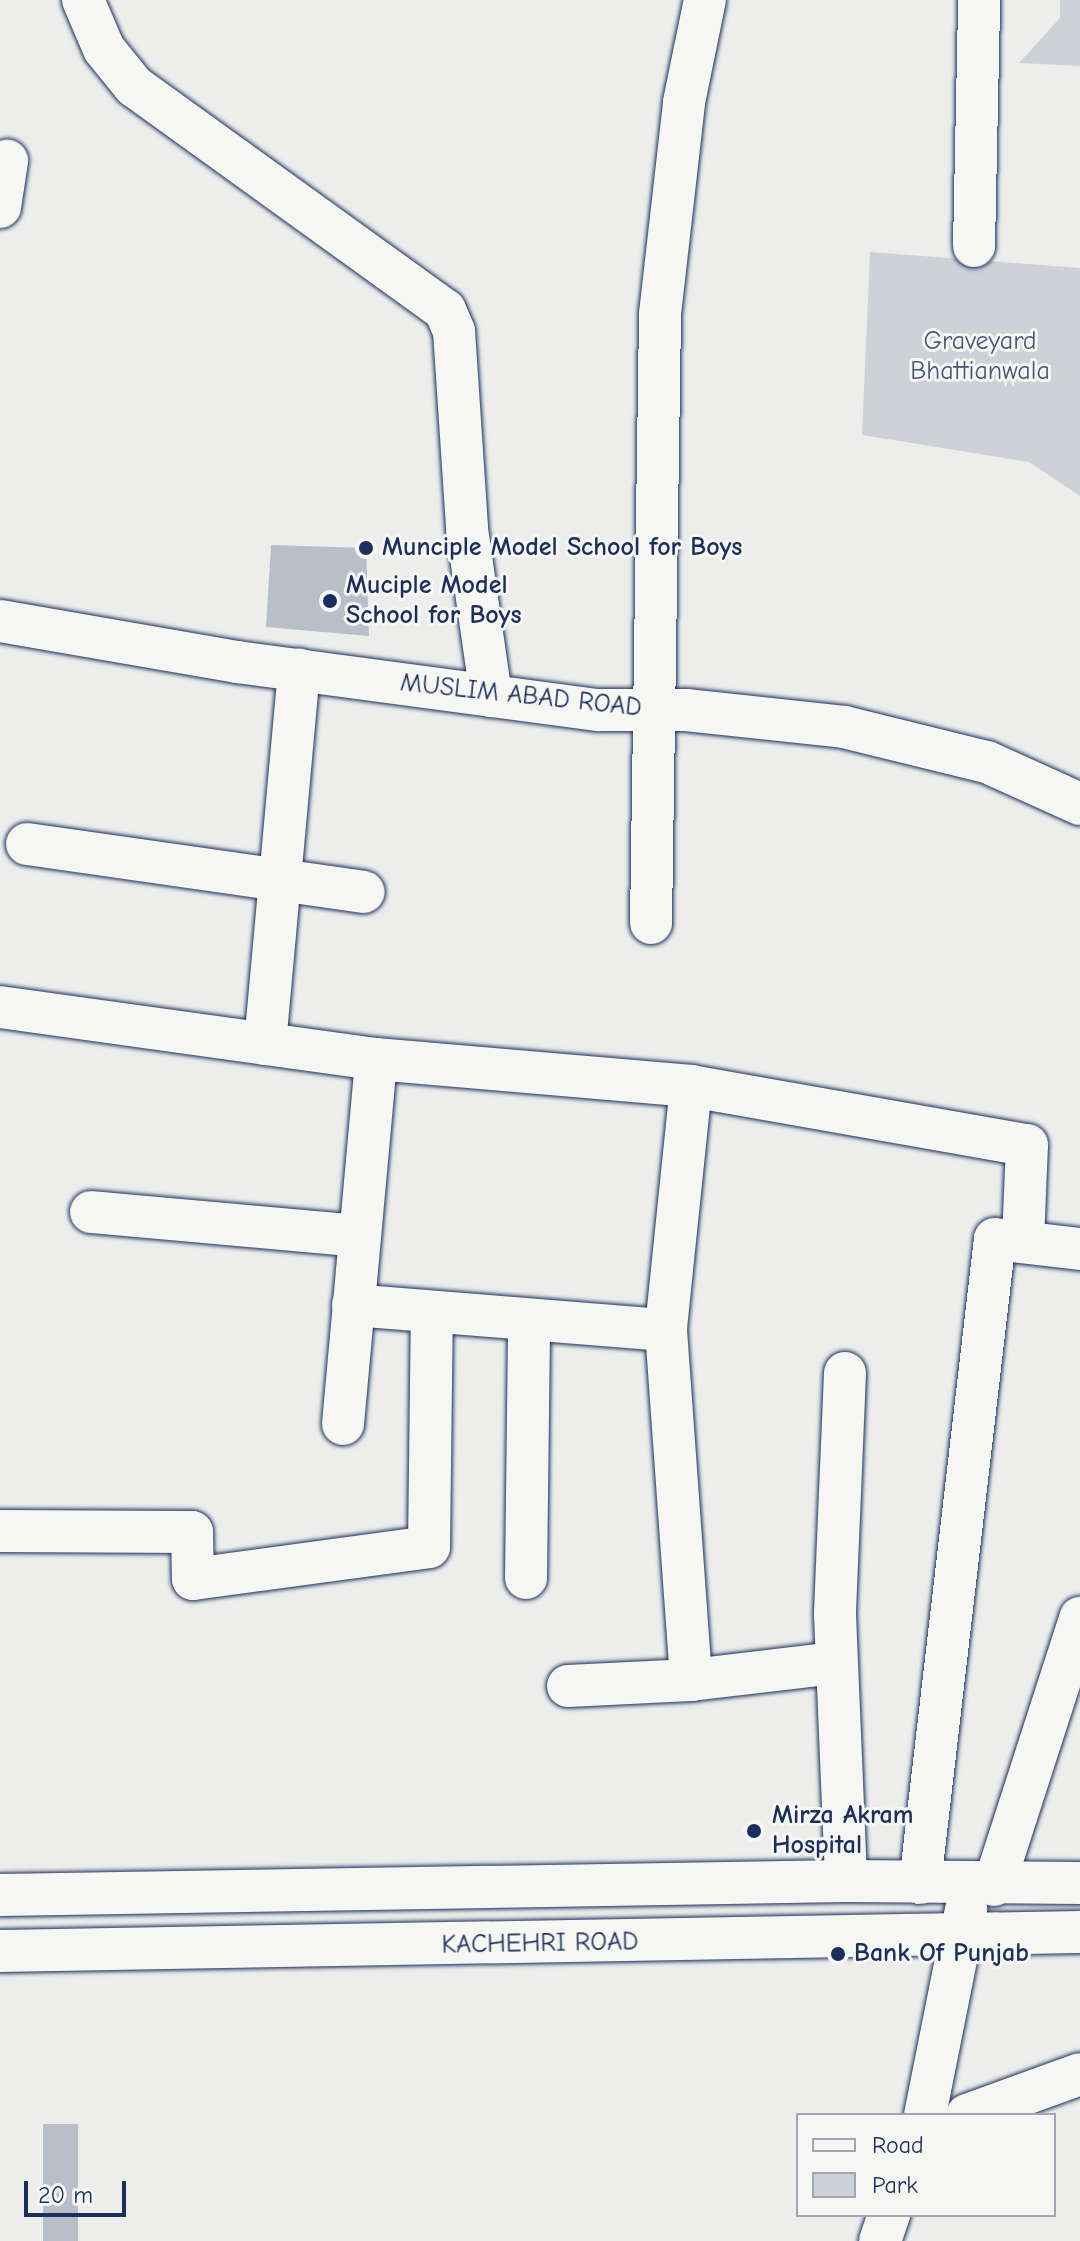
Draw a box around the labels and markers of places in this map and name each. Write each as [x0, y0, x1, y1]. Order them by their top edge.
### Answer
place label: Munciple Model School for Boys [382, 532, 742, 564]
marker: Munciple Model School for Boys [357, 539, 375, 557]
place label: Muciple Model School for Boys [346, 570, 521, 632]
marker: Muciple Model School for Boys [321, 592, 339, 610]
place label: Mirza Akram Hospital [772, 1800, 914, 1862]
marker: Mirza Akram Hospital [743, 1820, 765, 1842]
place label: Bank Of Punjab [854, 1938, 1029, 1970]
marker: Bank Of Punjab [829, 1945, 847, 1963]

